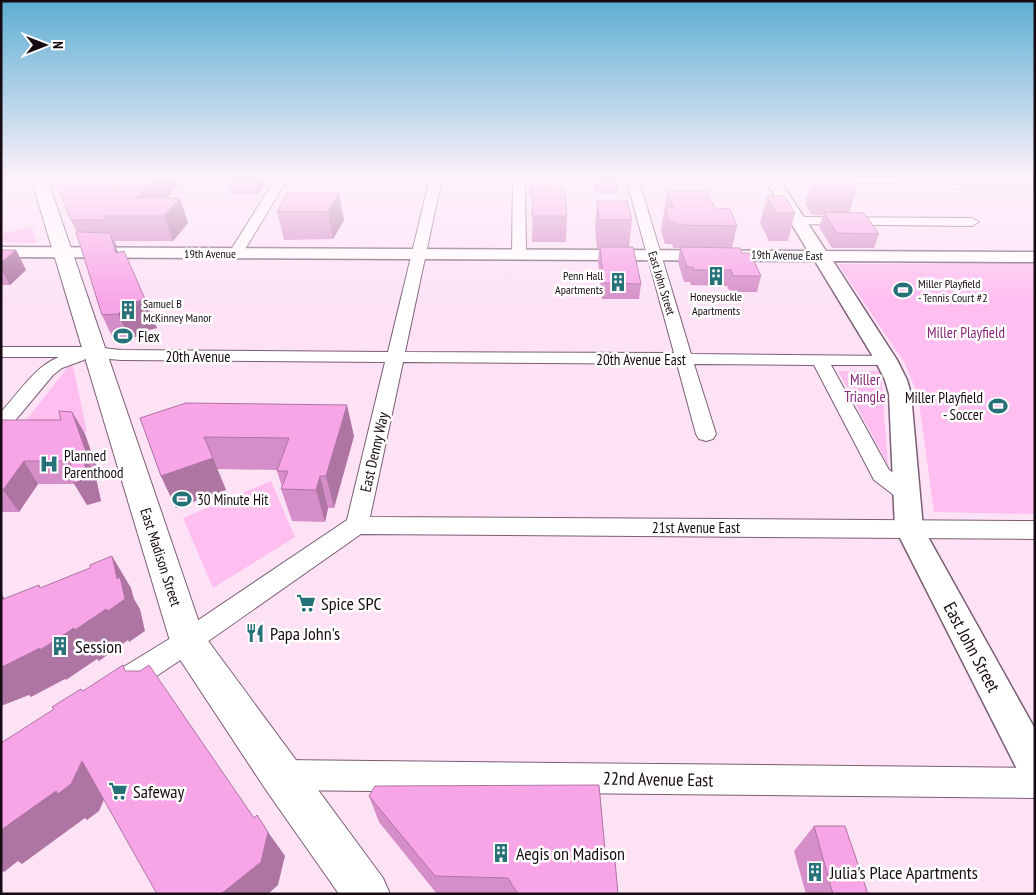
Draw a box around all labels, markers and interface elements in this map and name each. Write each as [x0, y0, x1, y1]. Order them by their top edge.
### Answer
north arrow [20, 20, 70, 70]
text: N [49, 41, 67, 49]
street label: 19th Avenue [184, 246, 236, 261]
street label: 19th Avenue East [751, 247, 824, 263]
street label: East John Street [645, 249, 679, 317]
building icon: Honeysuckle Apartments [705, 265, 727, 287]
place label: Penn Hall Apartments [555, 268, 603, 297]
building icon: Penn Hall Apartments [607, 271, 629, 293]
place label: Miller Playfield - Tennis Court #2 [918, 276, 988, 305]
sports icon: Miller Playfield - Tennis Court #2 [892, 279, 914, 301]
place label: Honeysuckle Apartments [690, 289, 742, 318]
place label: Samuel B McKinney Manor [143, 296, 212, 325]
building icon: Samuel B McKinney Manor [117, 299, 139, 321]
park label: Miller Playfield [927, 323, 1005, 342]
sports icon: Flex [112, 325, 134, 347]
place label: Flex [138, 327, 160, 346]
street label: 20th Avenue [166, 347, 230, 366]
street label: 20th Avenue East [596, 350, 686, 369]
park label: Miller Triangle [844, 370, 886, 406]
place label: Miller Playfield - Soccer [905, 388, 984, 424]
sports icon: Miller Playfield - Soccer [987, 395, 1009, 417]
street label: East Denny Way [356, 410, 392, 494]
place label: Planned Parenthood [64, 446, 123, 482]
hospital icon: Planned Parenthood [38, 453, 60, 475]
sports icon: 30 Minute Hit [171, 488, 193, 510]
place label: 30 Minute Hit [197, 490, 268, 509]
street label: East Madison Street [136, 505, 186, 609]
street label: 21st Avenue East [652, 518, 740, 537]
supermarket icon: Spice SPC [295, 592, 317, 614]
place label: Spice SPC [321, 592, 382, 615]
street label: East John Street [939, 598, 1005, 696]
restaurant icon: Papa John's [244, 622, 266, 644]
place label: Papa John's [270, 622, 340, 645]
building icon: Session [49, 635, 71, 657]
place label: Session [75, 635, 122, 658]
street label: 22nd Avenue East [603, 767, 713, 791]
supermarket icon: Safeway [107, 780, 129, 802]
place label: Safeway [133, 780, 184, 803]
building icon: Aegis on Madison [490, 842, 512, 864]
place label: Aegis on Madison [516, 842, 625, 865]
building icon: Julia's Place Apartments [804, 861, 826, 883]
place label: Julia's Place Apartments [829, 861, 978, 884]

